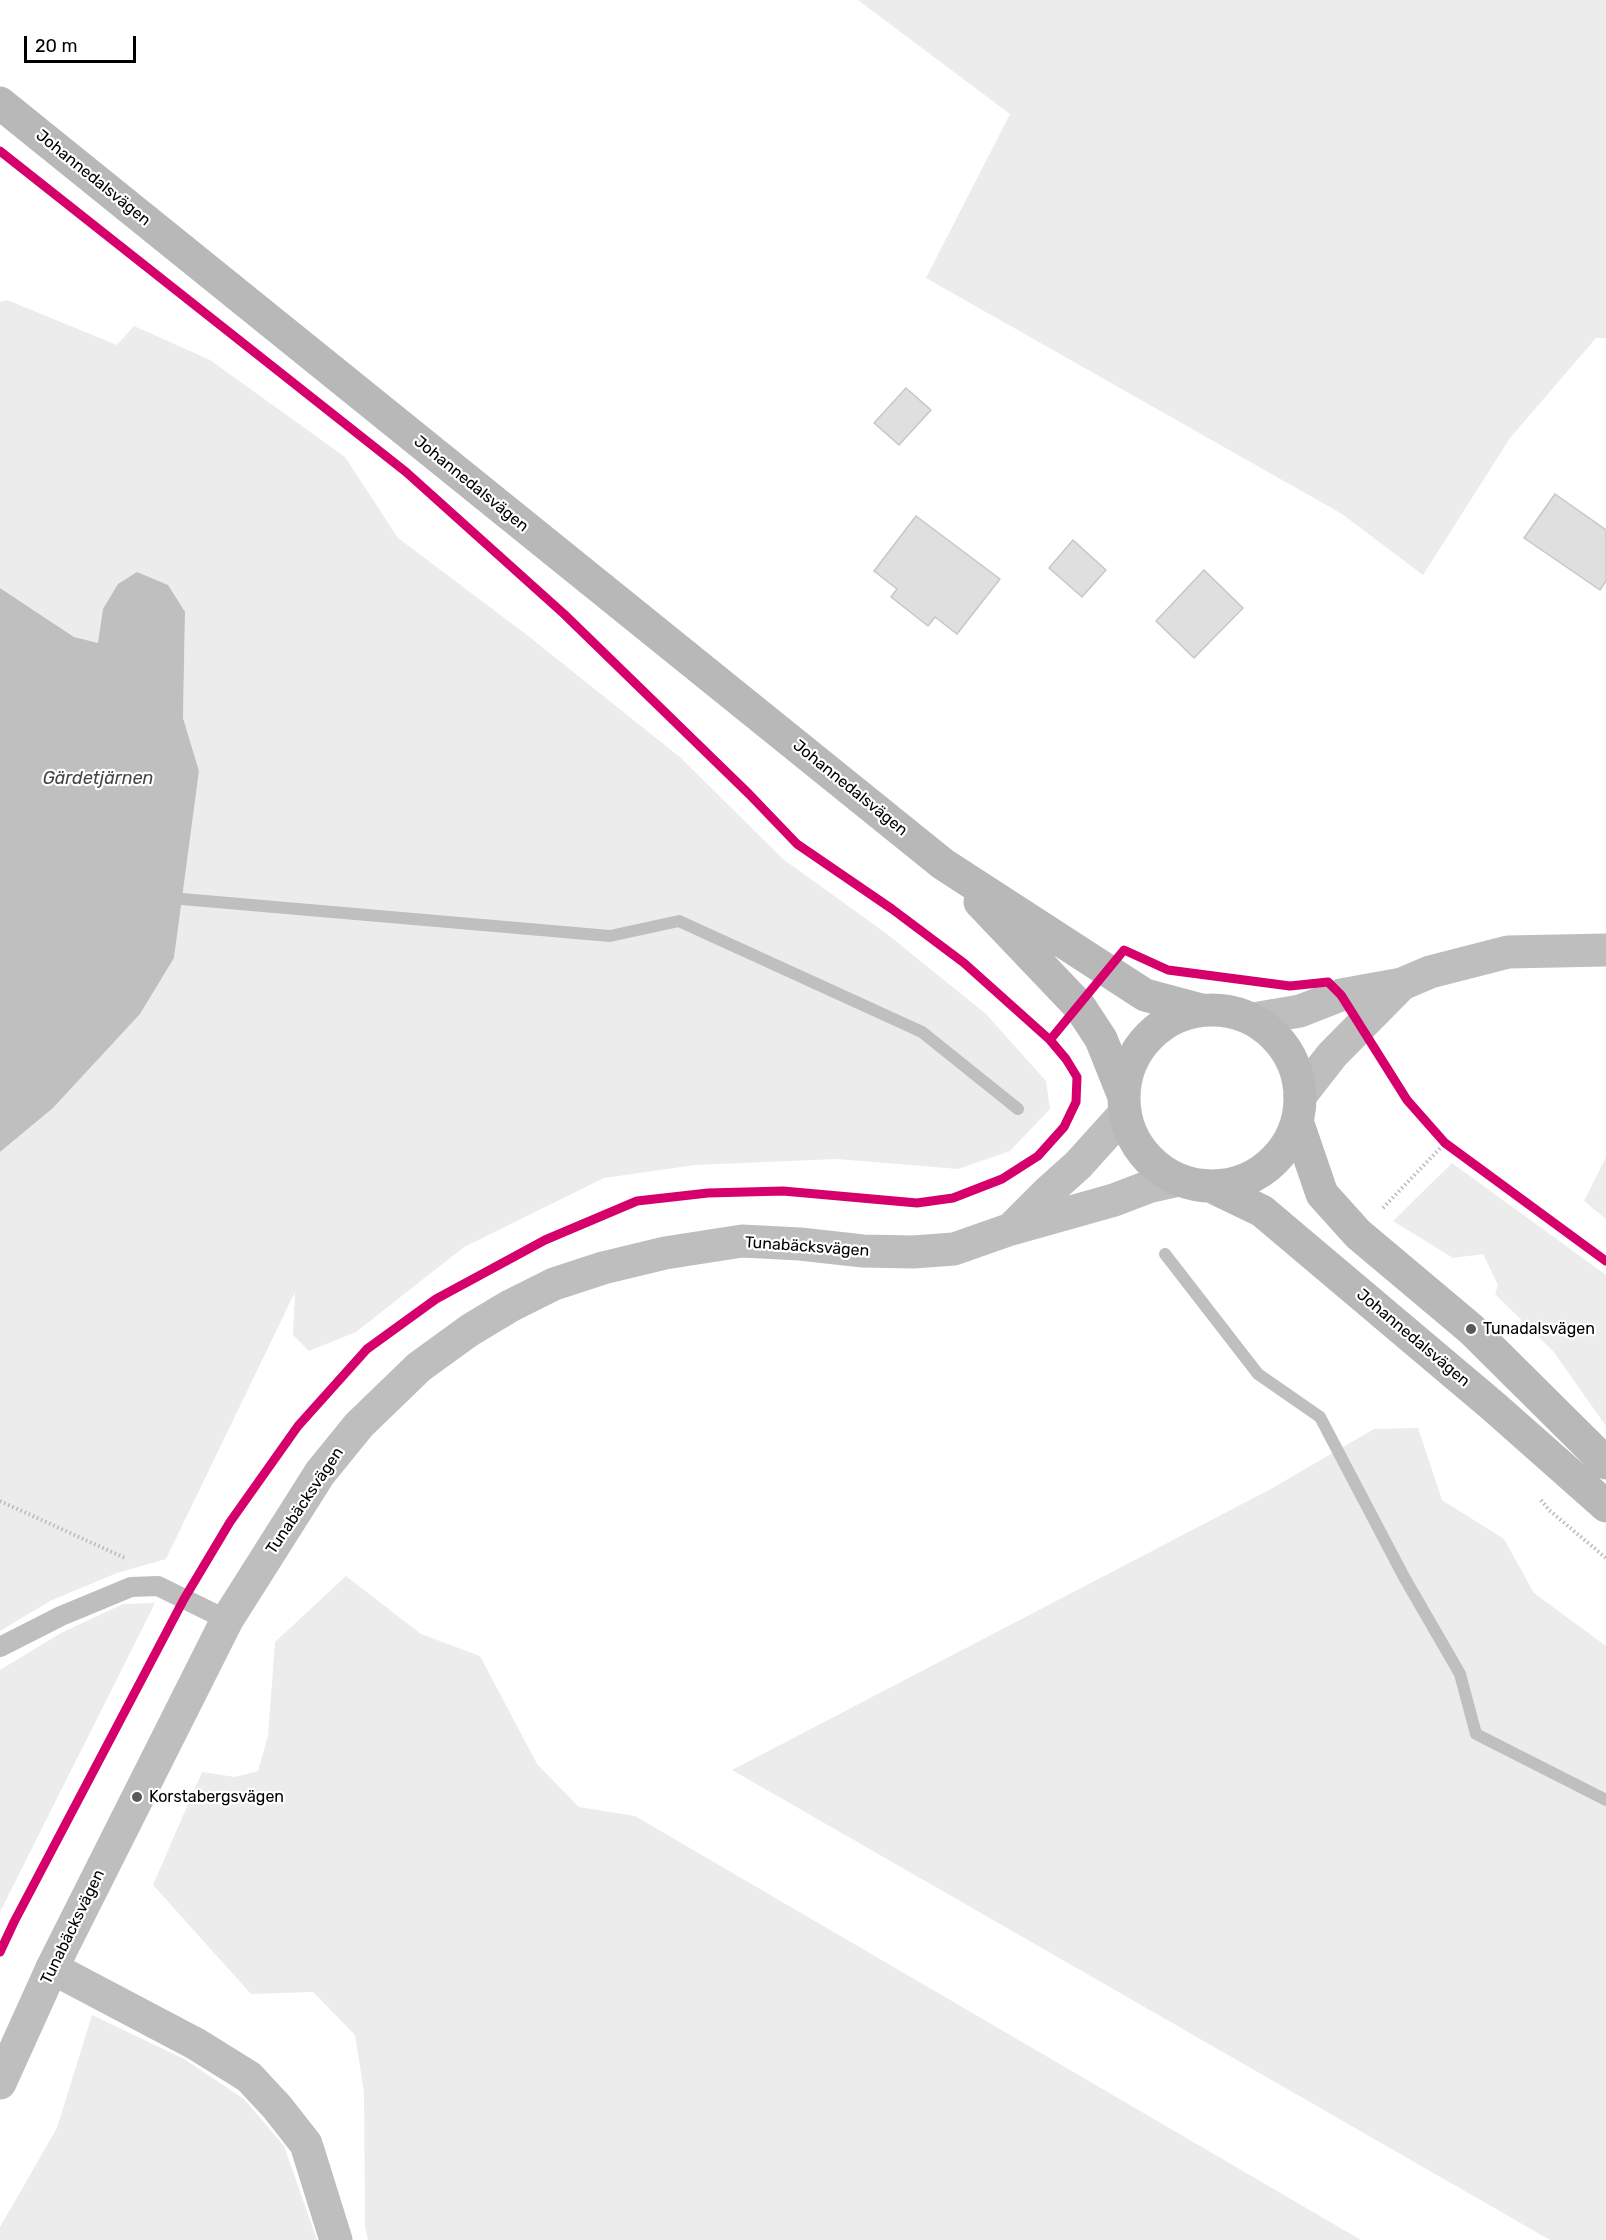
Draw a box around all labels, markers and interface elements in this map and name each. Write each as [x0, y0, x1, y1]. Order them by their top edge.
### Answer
scale bar [27, 24, 140, 62]
text: 20 m [35, 35, 77, 57]
street label: Johannedalsvägen [32, 126, 154, 230]
street label: Johannedalsvägen [410, 432, 532, 536]
street label: Johannedalsvägen [789, 736, 911, 840]
water label: Gärdetjärnen [43, 768, 153, 790]
street label: Tunabäcksvägen [744, 1233, 870, 1261]
street label: Johannedalsvägen [1352, 1285, 1474, 1391]
place label: Tunadalsvägen [1483, 1319, 1595, 1339]
marker: Tunadalsvägen [1464, 1322, 1478, 1336]
street label: Tunabäcksvägen [262, 1444, 348, 1558]
place label: Korstabergsvägen [149, 1787, 284, 1807]
marker: Korstabergsvägen [130, 1790, 144, 1804]
street label: Tunabäcksvägen [37, 1867, 109, 1987]

